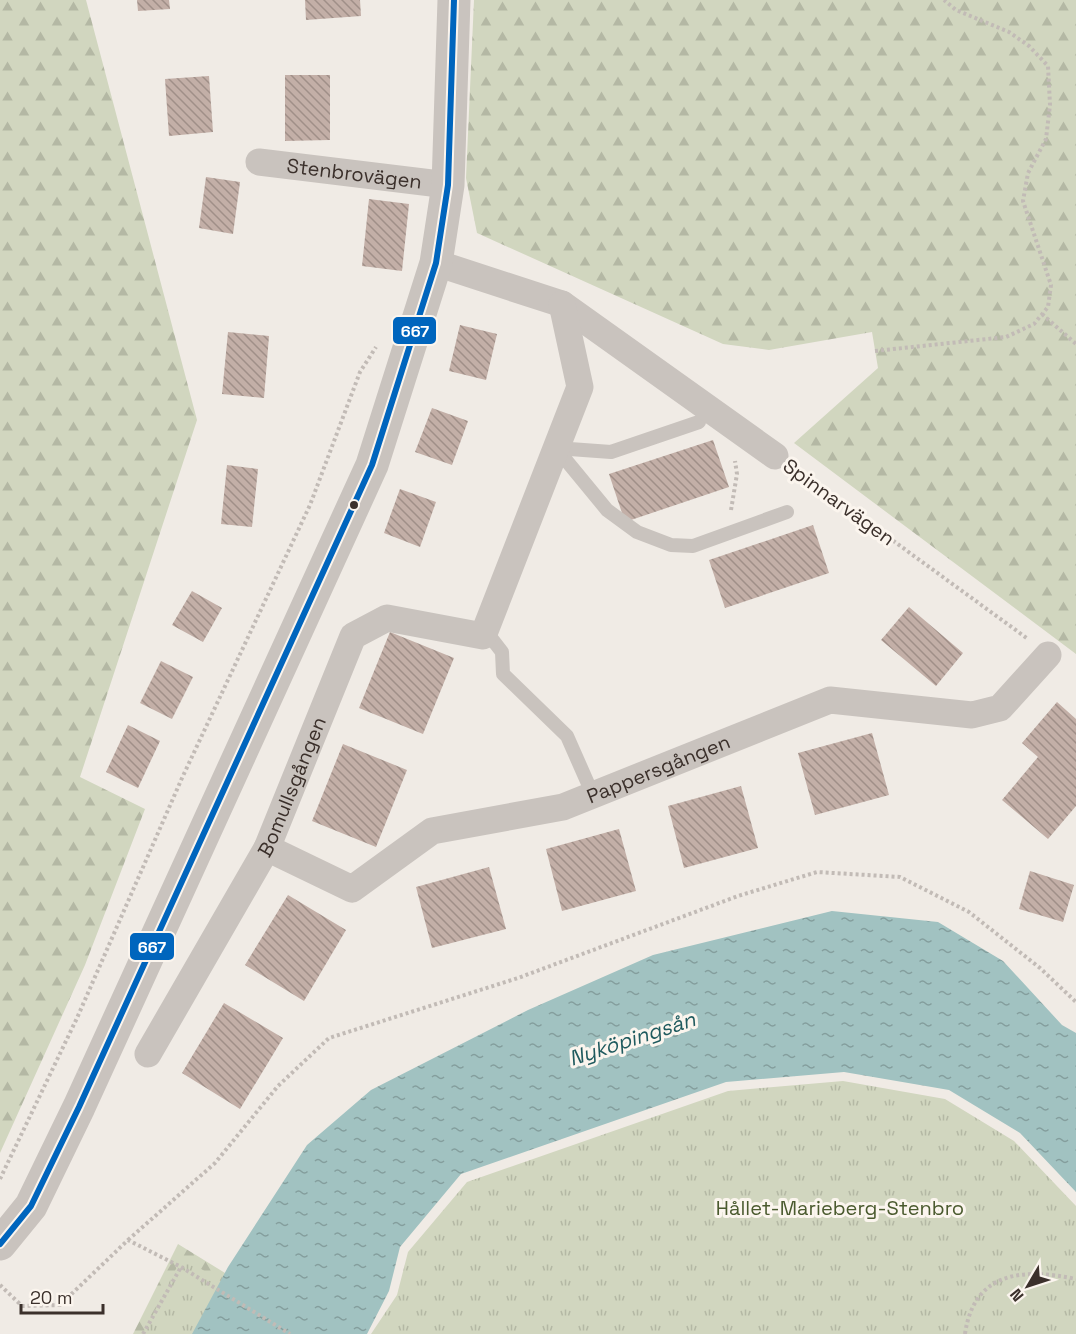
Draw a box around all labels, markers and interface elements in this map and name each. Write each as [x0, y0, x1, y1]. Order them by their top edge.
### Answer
street label: Stenbrovägen [285, 152, 423, 195]
line badge: 667 [392, 316, 437, 345]
text: 667 [401, 321, 429, 342]
street label: Spinnarvägen [778, 453, 900, 551]
unlabelled marker [348, 499, 360, 511]
street label: Bomullsgången [252, 713, 332, 862]
street label: Pappersgången [583, 728, 734, 809]
line badge: 667 [129, 932, 175, 961]
text: 667 [138, 937, 166, 958]
water label: Nyköpingsån [565, 1005, 700, 1072]
park label: Hållet-Marieberg-Stenbro [716, 1195, 964, 1221]
north arrow [998, 1256, 1058, 1316]
scale bar [21, 1277, 104, 1315]
text: N [1005, 1284, 1028, 1306]
text: 20 m [30, 1286, 73, 1309]

